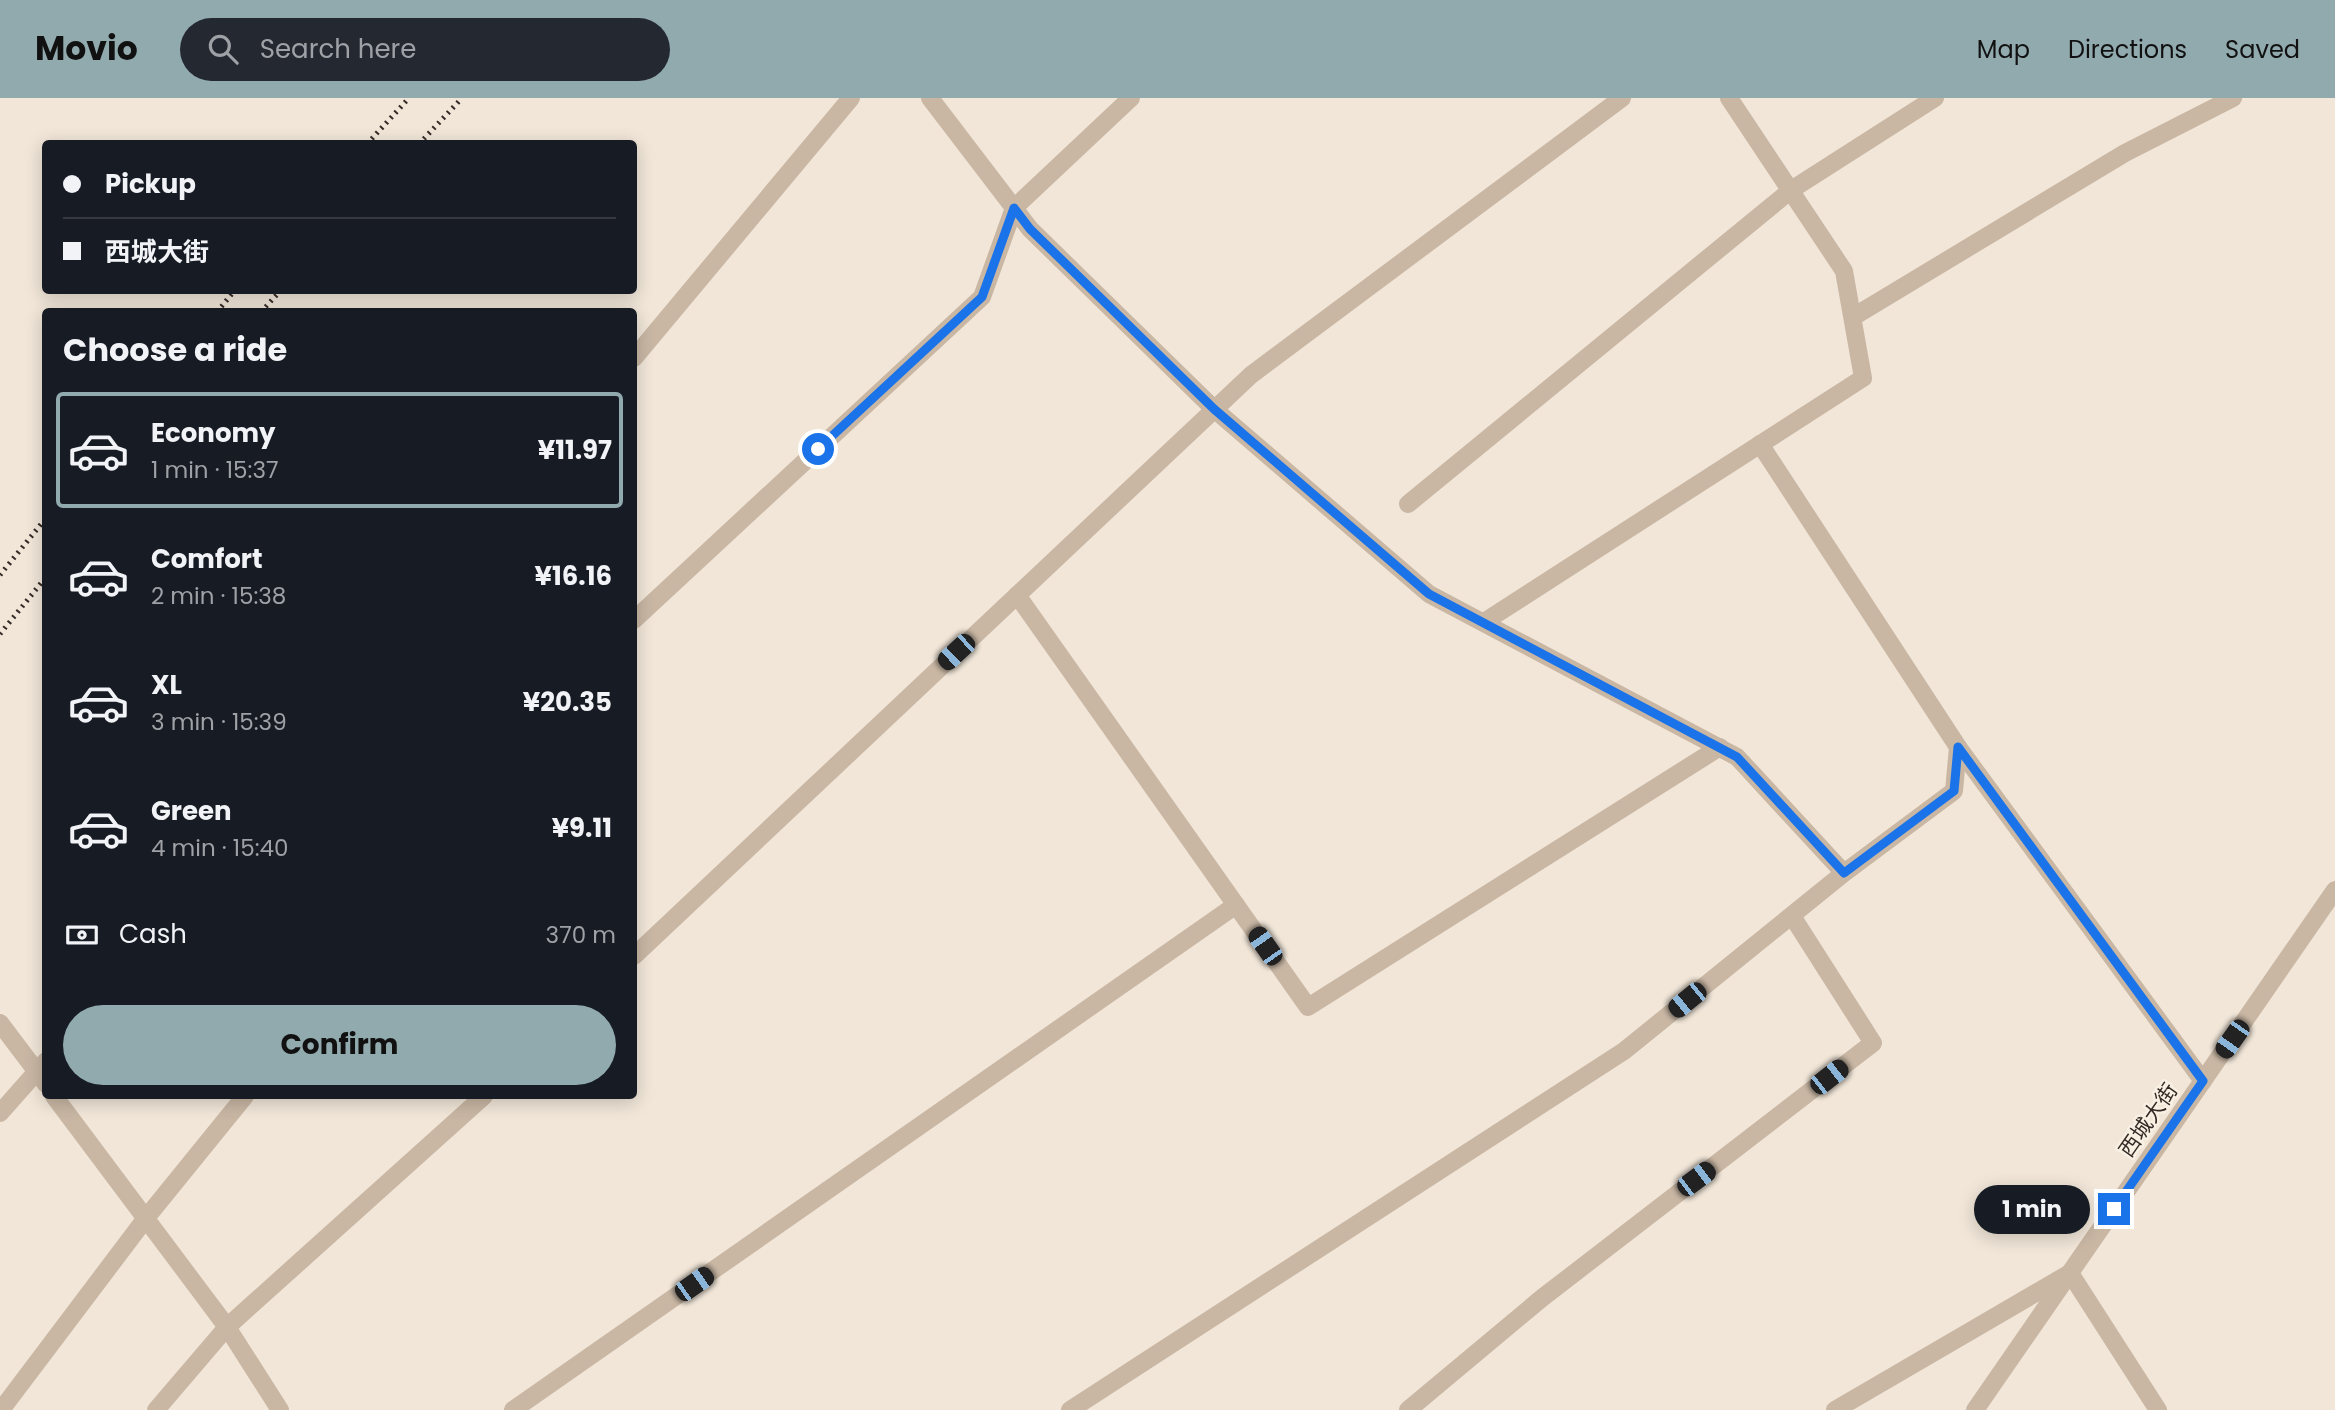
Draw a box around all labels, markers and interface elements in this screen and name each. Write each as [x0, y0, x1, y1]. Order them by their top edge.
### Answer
search box [180, 18, 670, 81]
text: Movio [35, 25, 138, 72]
icon: search [204, 30, 242, 68]
text: Search here [260, 31, 416, 67]
text: Map [1977, 33, 2030, 66]
text: Directions [2068, 33, 2187, 66]
text: Saved [2225, 33, 2300, 66]
text: Pickup [105, 166, 196, 202]
text: 西城大街 [105, 234, 209, 270]
text: Choose a ride [63, 327, 287, 372]
text: Economy [151, 415, 275, 451]
icon: car [67, 419, 130, 482]
text: ¥11.97 [538, 432, 612, 468]
route start [802, 433, 834, 465]
text: 1 min · 15:37 [151, 454, 279, 486]
text: Comfort [151, 541, 263, 577]
icon: car [67, 545, 130, 608]
text: ¥16.16 [535, 558, 612, 594]
text: 2 min · 15:38 [151, 580, 286, 612]
car [934, 630, 979, 674]
text: XL [151, 667, 182, 703]
icon: car [67, 671, 130, 734]
text: ¥20.35 [523, 684, 612, 720]
text: 3 min · 15:39 [151, 706, 287, 738]
text: Green [151, 793, 232, 829]
icon: car [67, 797, 130, 860]
text: ¥9.11 [552, 810, 612, 846]
text: 4 min · 15:40 [151, 832, 288, 864]
icon: cash [63, 916, 101, 954]
text: Cash [119, 916, 187, 952]
text: 370 m [546, 919, 616, 951]
car [1245, 923, 1286, 969]
car [1665, 979, 1710, 1021]
button: Confirm [63, 1005, 616, 1085]
car [2212, 1016, 2253, 1062]
car [1806, 1056, 1853, 1098]
street label: 西城大街 [2112, 1077, 2184, 1163]
car [1673, 1158, 1720, 1200]
callout: 1 min [1974, 1184, 2090, 1234]
text: 1 min [2002, 1193, 2062, 1225]
route end [2098, 1193, 2130, 1225]
car [671, 1263, 718, 1305]

